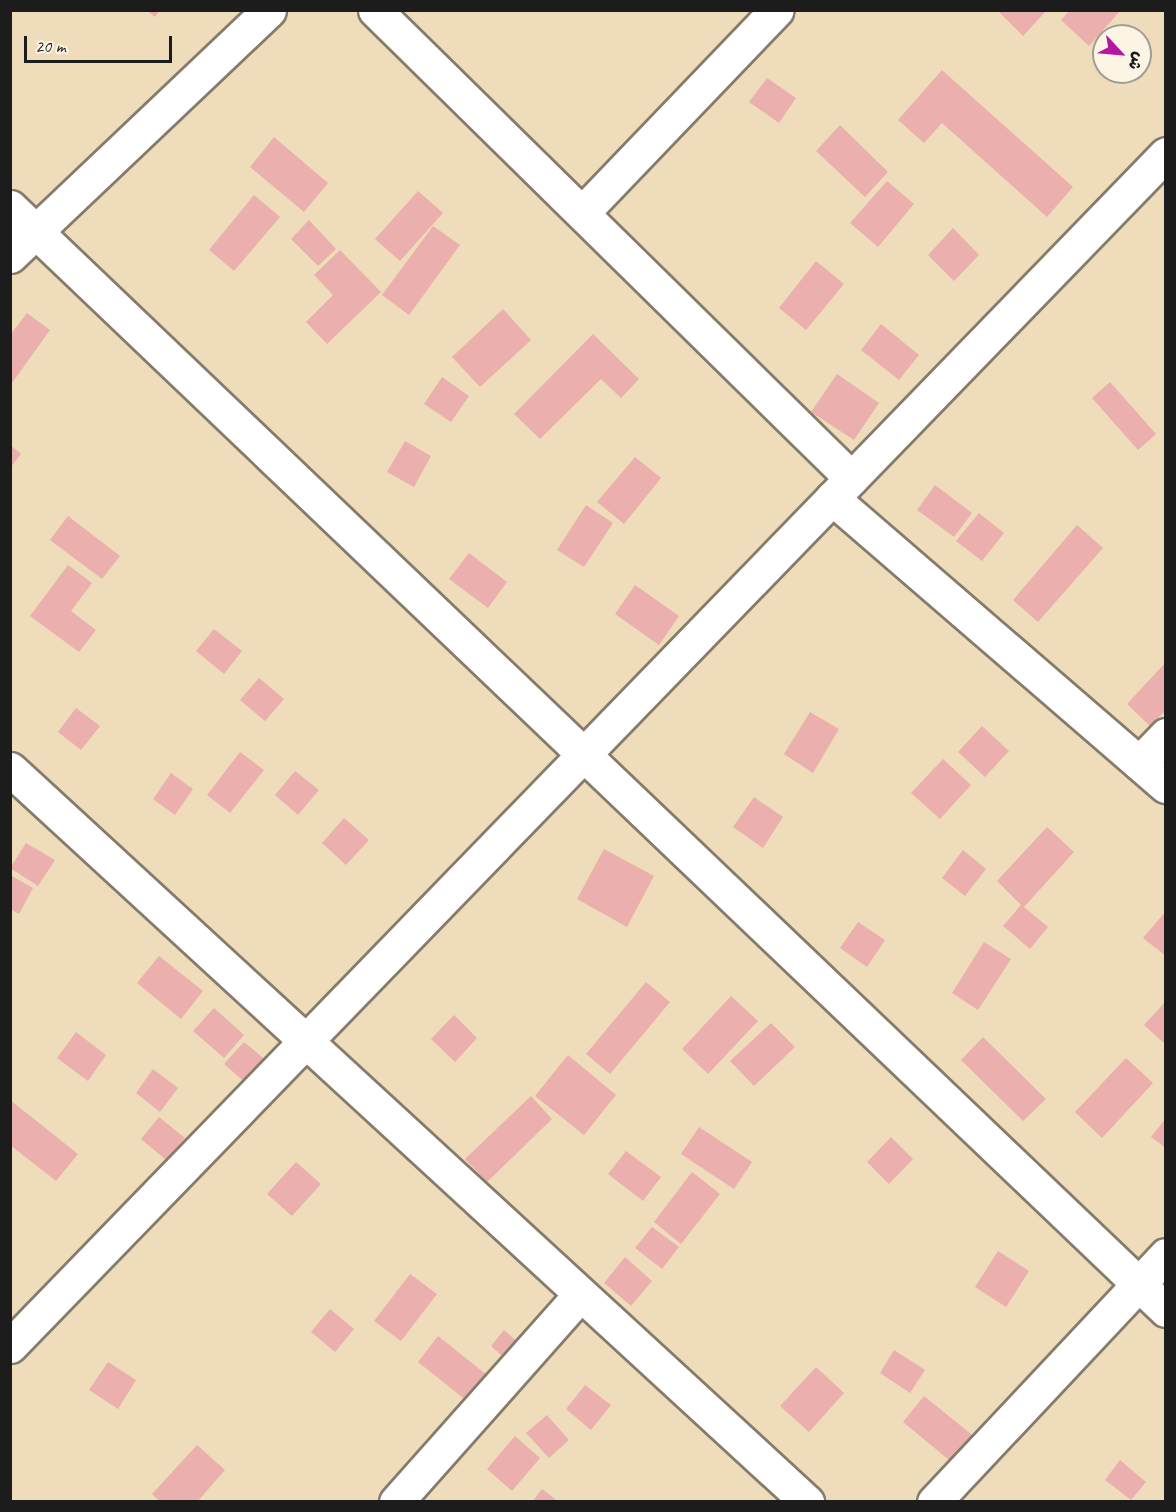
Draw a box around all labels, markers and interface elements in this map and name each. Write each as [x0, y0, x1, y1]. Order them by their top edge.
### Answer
scale bar [27, 24, 176, 62]
north arrow [1092, 24, 1152, 84]
text: 20 m [35, 35, 66, 57]
text: ش [1124, 49, 1149, 73]

